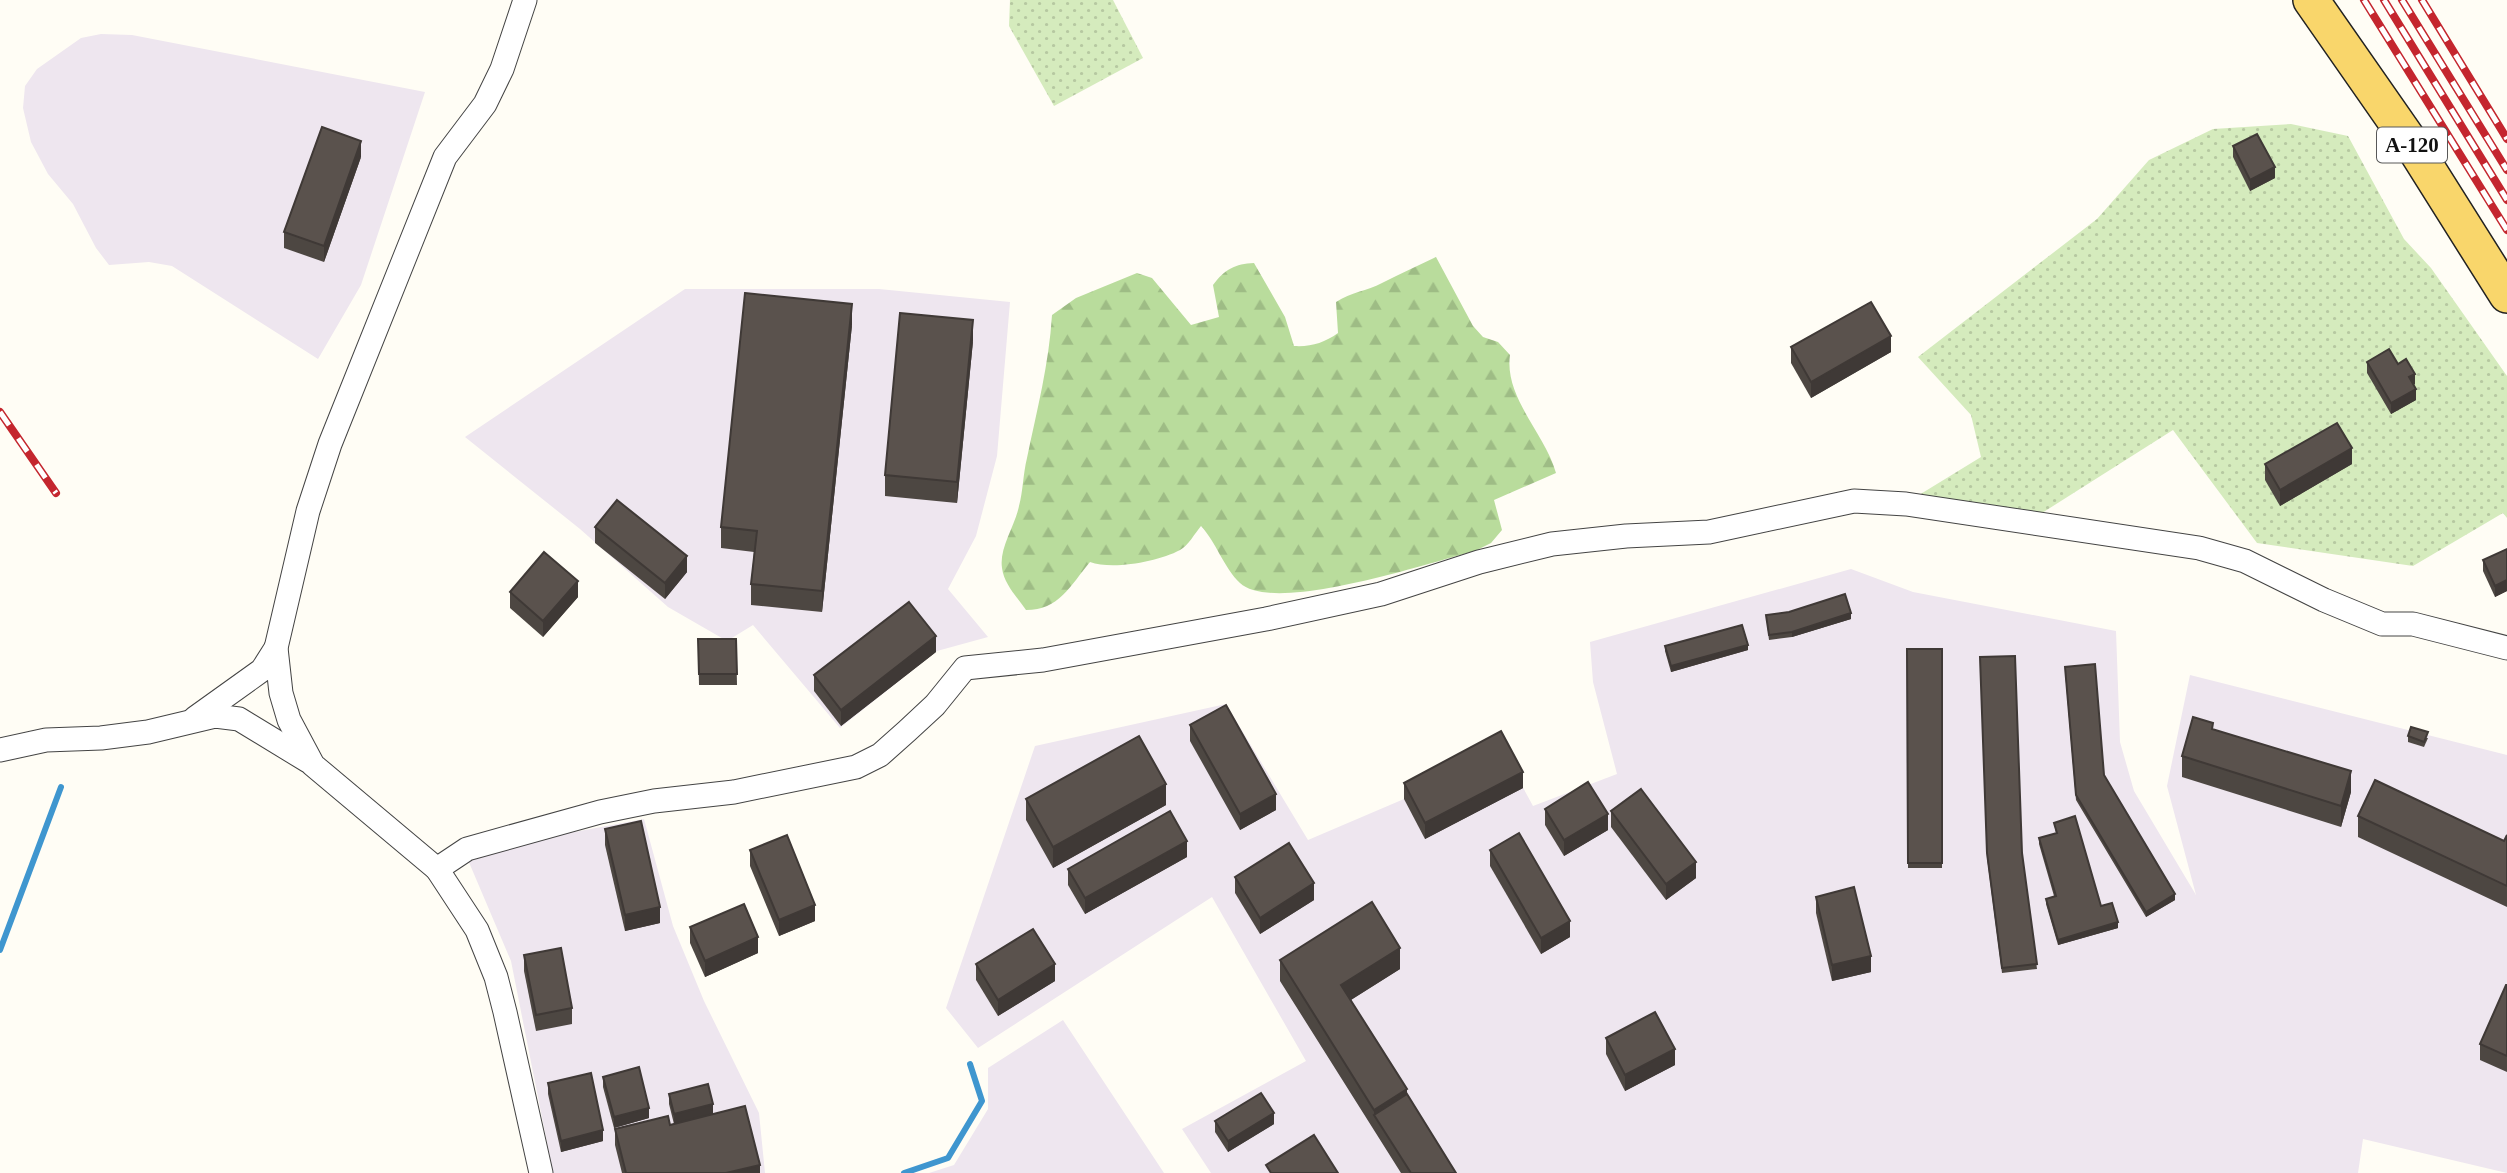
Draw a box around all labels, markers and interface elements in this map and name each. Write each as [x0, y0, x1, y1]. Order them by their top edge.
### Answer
road number: А-120 [2377, 128, 2447, 162]

